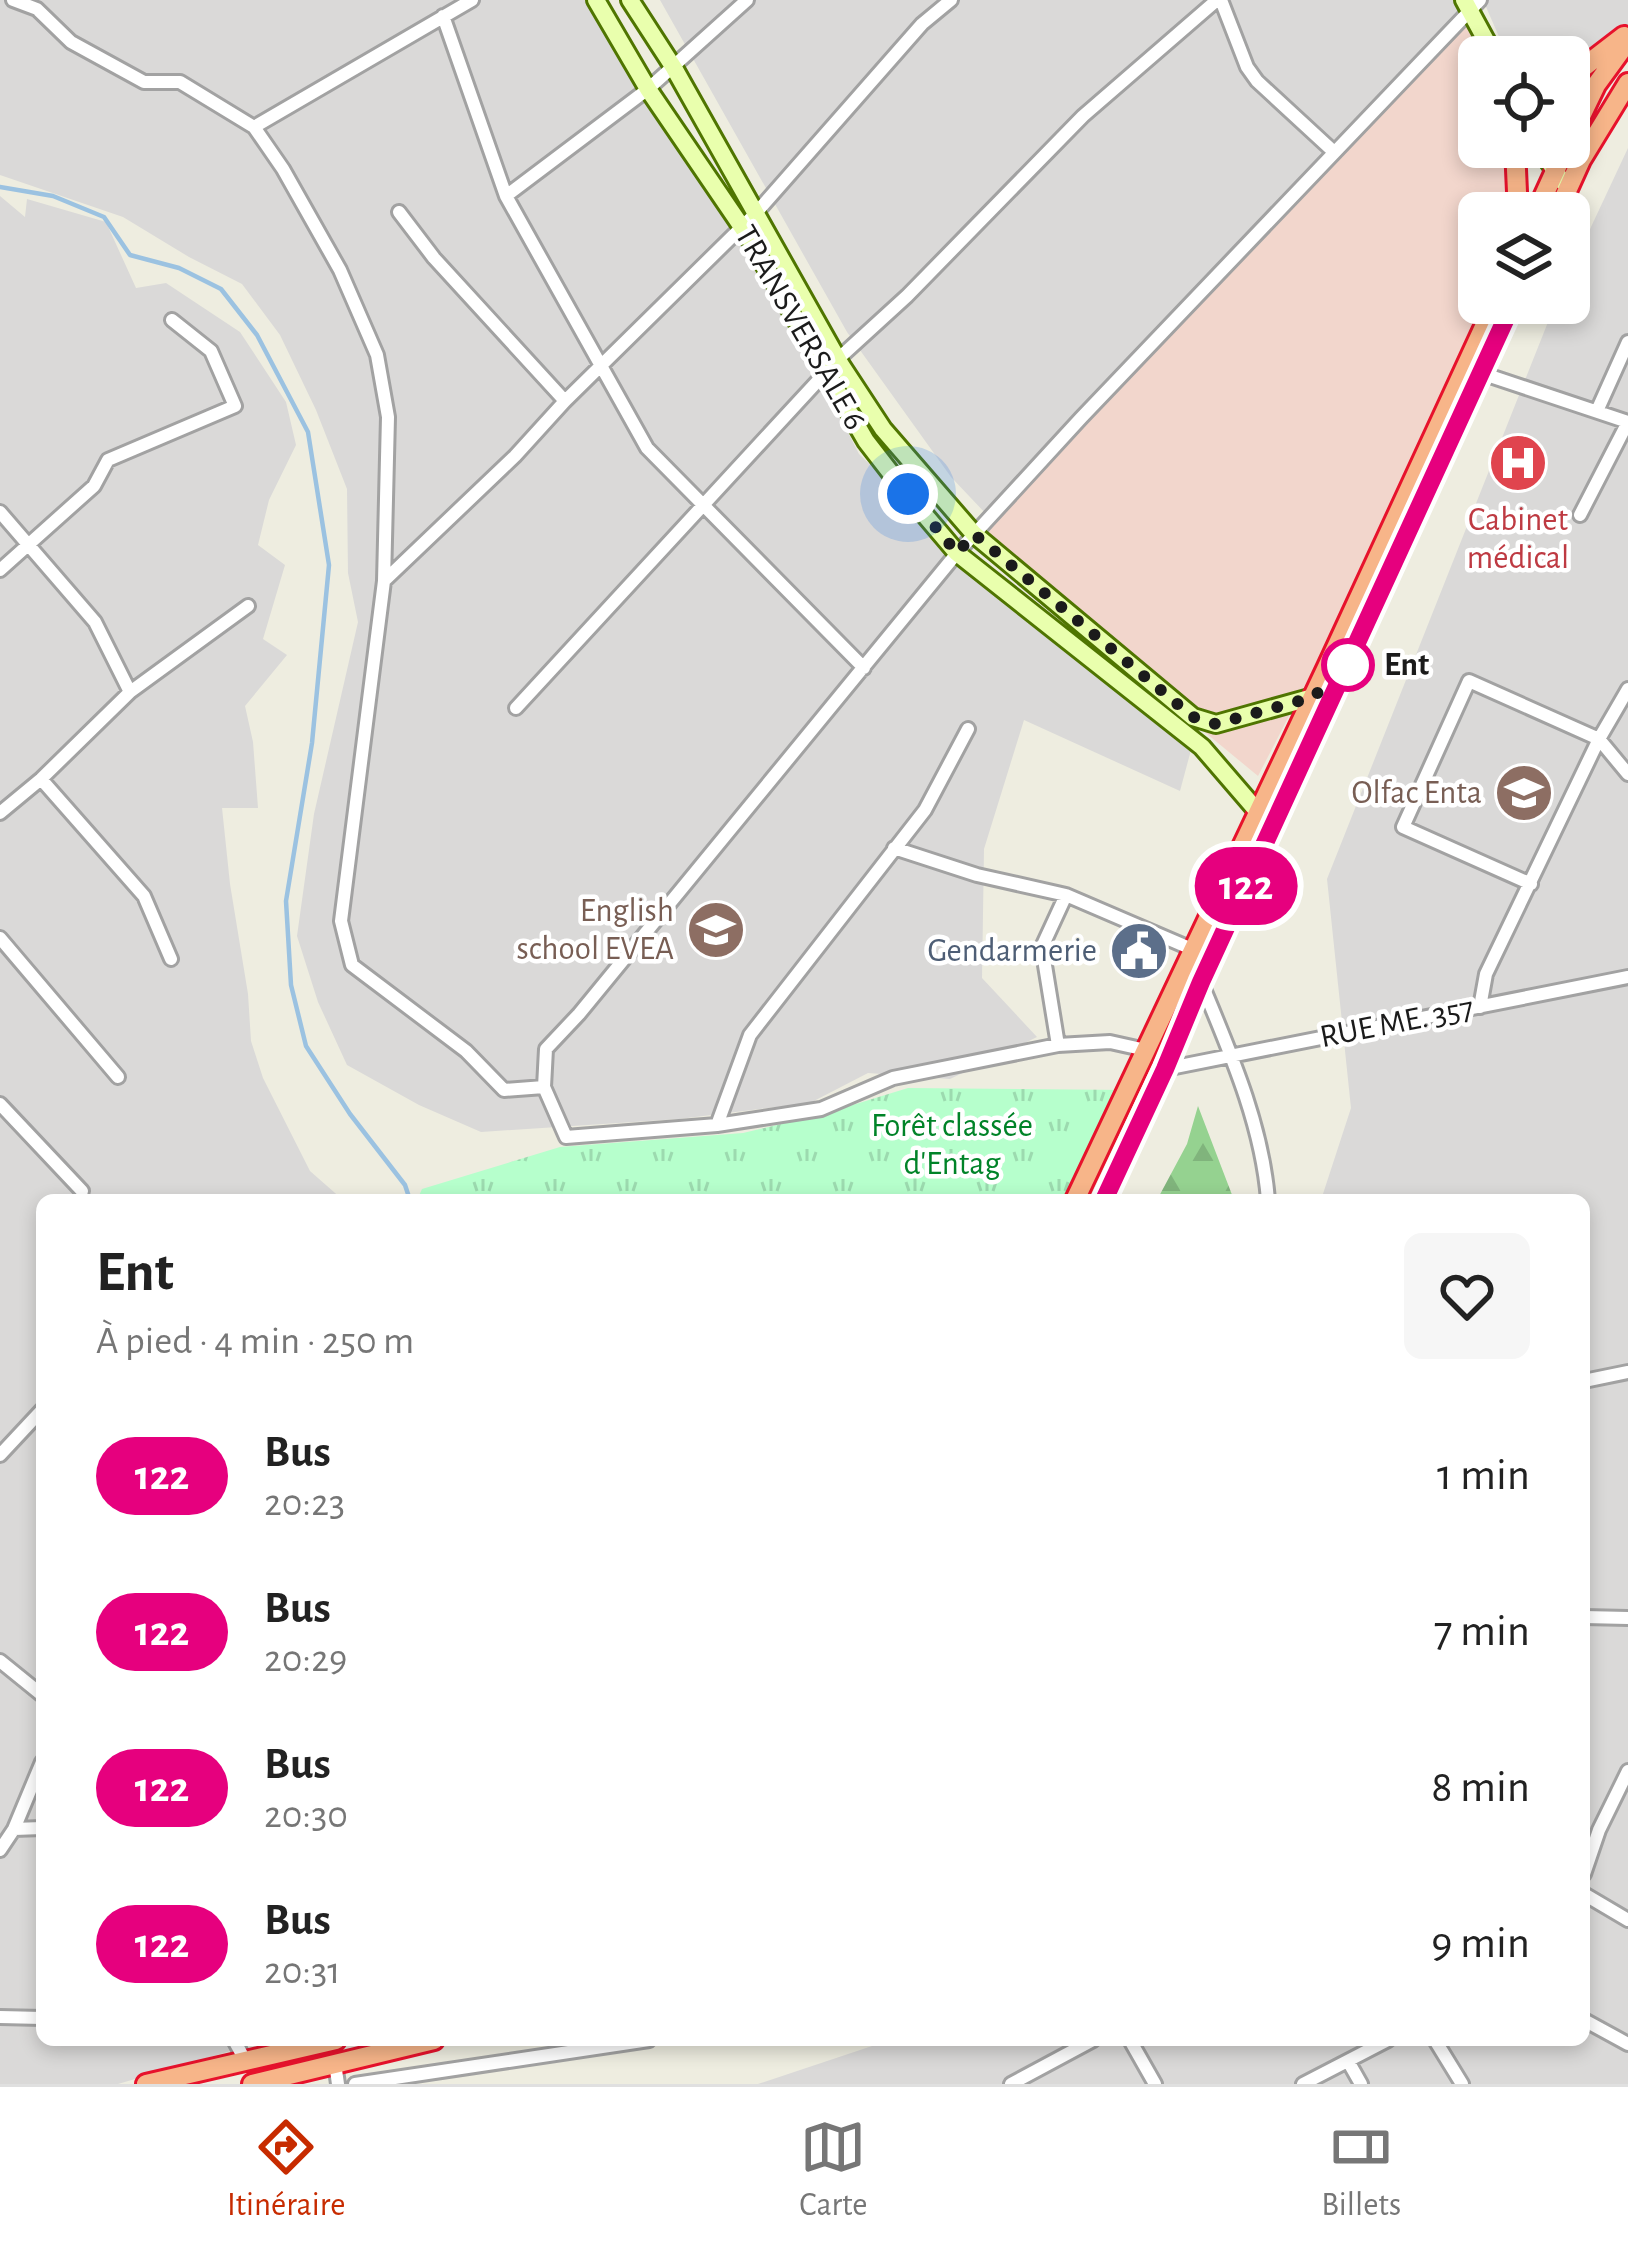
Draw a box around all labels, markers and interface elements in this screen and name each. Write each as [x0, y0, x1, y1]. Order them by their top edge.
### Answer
map controls [1458, 36, 1590, 324]
button: locate [1458, 36, 1590, 168]
button: layers [1458, 192, 1590, 324]
street label: TRANSVERSALE 6 [728, 220, 872, 436]
hospital icon: Cabinet médical [1487, 432, 1549, 494]
your location [878, 464, 938, 524]
place label: Cabinet médical [1467, 504, 1569, 575]
marker: Ent [1323, 640, 1373, 690]
place label: Ent [1384, 649, 1429, 682]
school or university icon: Olfac Enta [1493, 762, 1555, 824]
place label: Olfac Enta [1351, 777, 1482, 810]
line badge: 122 [1177, 847, 1315, 925]
text: 122 [1219, 865, 1273, 907]
place label: English school EVEA [516, 895, 674, 966]
school or university icon: English school EVEA [685, 899, 747, 961]
public building icon: Gendarmerie [1108, 920, 1170, 982]
place label: Gendarmerie [927, 935, 1097, 968]
street label: RUE ME. 357 [1317, 992, 1477, 1054]
park label: Forêt classée d'Entag [871, 1110, 1033, 1181]
button: heart [1404, 1233, 1530, 1359]
text: Ent [96, 1244, 174, 1301]
text: À pied · 4 min · 250 m [96, 1322, 414, 1361]
text: Bus [264, 1430, 331, 1475]
text: 1 min [1437, 1453, 1530, 1498]
text: 122 [135, 1455, 189, 1497]
text: 20:23 [264, 1484, 345, 1523]
text: Bus [264, 1586, 331, 1631]
text: 7 min [1434, 1609, 1530, 1654]
text: 122 [135, 1611, 189, 1653]
text: 20:29 [264, 1640, 347, 1679]
text: Bus [264, 1742, 331, 1787]
text: 8 min [1431, 1765, 1530, 1810]
text: 122 [135, 1767, 189, 1809]
text: 20:30 [264, 1796, 348, 1835]
text: Bus [264, 1898, 331, 1943]
text: 9 min [1431, 1921, 1530, 1966]
text: 122 [135, 1923, 189, 1965]
text: 20:31 [264, 1952, 341, 1991]
tab: Itinéraire [227, 2114, 346, 2226]
tab: Carte [799, 2114, 867, 2226]
tab: Billets [1321, 2114, 1401, 2226]

